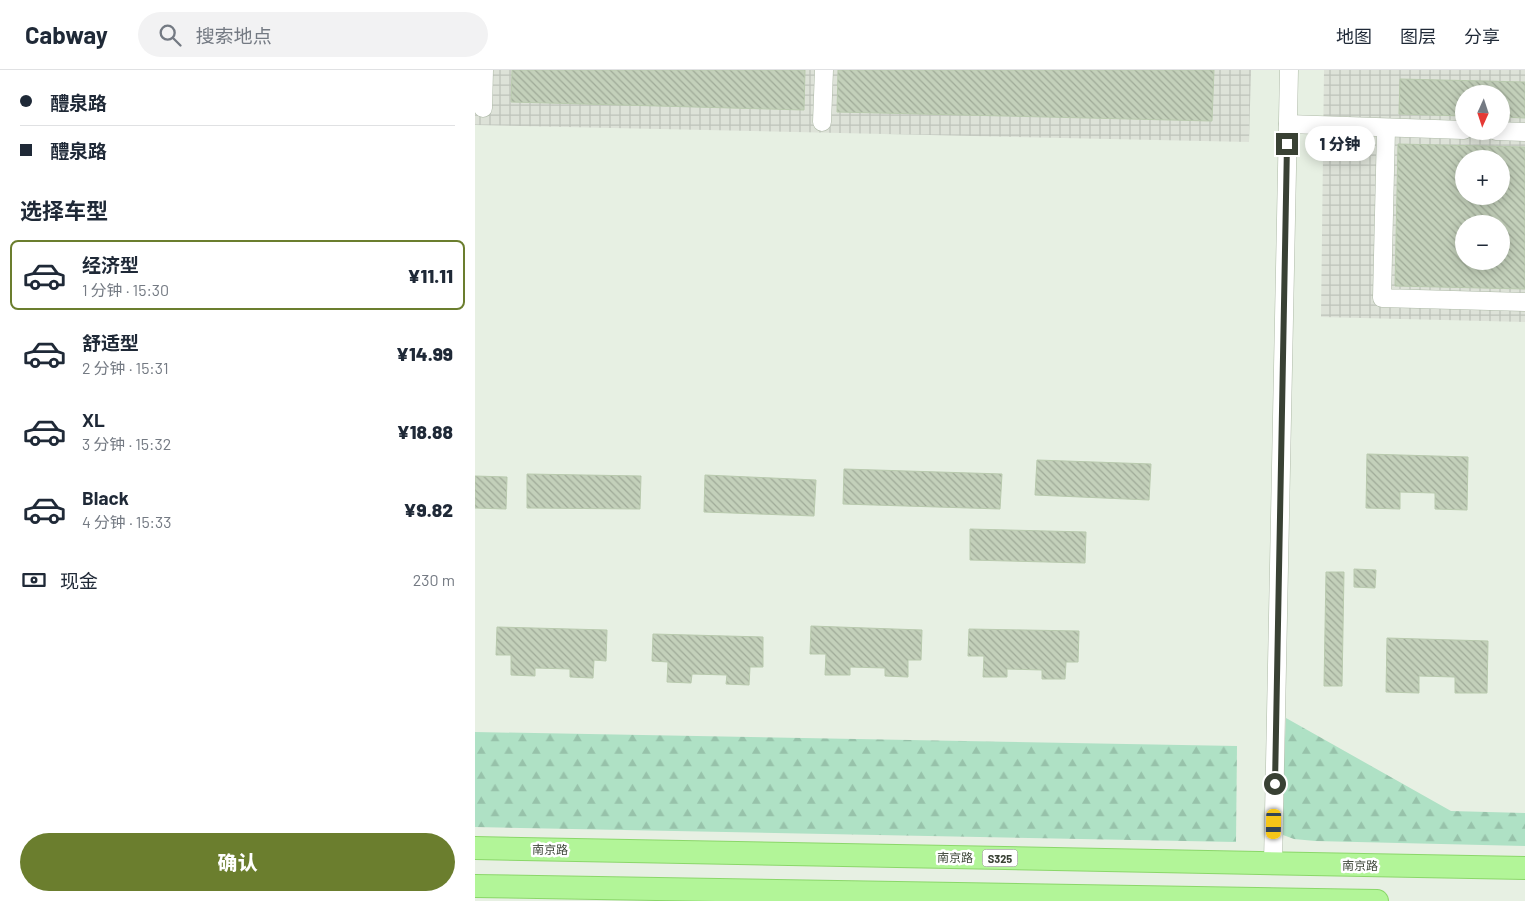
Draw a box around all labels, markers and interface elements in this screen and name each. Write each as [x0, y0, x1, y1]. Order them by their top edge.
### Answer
search box [138, 12, 488, 57]
text: Cabway [25, 20, 108, 49]
icon: search [156, 21, 184, 49]
text: 搜索地点 [196, 24, 272, 47]
text: 地图 [1336, 25, 1372, 47]
text: 图层 [1400, 25, 1436, 47]
text: 分享 [1464, 25, 1500, 47]
north arrow [1455, 85, 1510, 140]
map controls [1455, 85, 1510, 270]
text: 醴泉路 [50, 91, 107, 114]
callout: 1 分钟 [1305, 126, 1375, 162]
route end [1276, 133, 1298, 155]
text: 1 分钟 [1320, 134, 1360, 153]
text: 醴泉路 [50, 139, 107, 162]
button: + [1455, 150, 1510, 205]
text: 选择车型 [20, 197, 108, 223]
button: − [1455, 215, 1510, 270]
icon: car [22, 253, 67, 298]
text: 经济型 [82, 253, 139, 276]
text: ¥11.11 [408, 264, 453, 287]
text: 1 分钟 · 15:30 [82, 280, 169, 299]
icon: car [22, 331, 67, 376]
text: 舒适型 [82, 331, 139, 354]
text: ¥14.99 [396, 342, 453, 365]
text: 2 分钟 · 15:31 [82, 358, 169, 377]
text: XL [82, 408, 105, 431]
icon: car [22, 409, 67, 454]
text: ¥18.88 [397, 420, 453, 443]
text: 3 分钟 · 15:32 [82, 434, 171, 453]
text: Black [82, 486, 129, 509]
icon: car [22, 487, 67, 532]
text: ¥9.82 [404, 498, 453, 521]
text: 4 分钟 · 15:33 [82, 512, 172, 531]
icon: cash [20, 566, 48, 594]
text: 现金 [60, 569, 98, 592]
text: 230 m [413, 570, 455, 589]
route start [1264, 773, 1286, 795]
car [1266, 809, 1281, 839]
button: 确认 [20, 833, 455, 891]
street label: 南京路 [532, 842, 568, 856]
street label: 南京路 [937, 850, 973, 864]
road number: S325 [983, 850, 1017, 866]
street label: 南京路 [1342, 858, 1378, 872]

